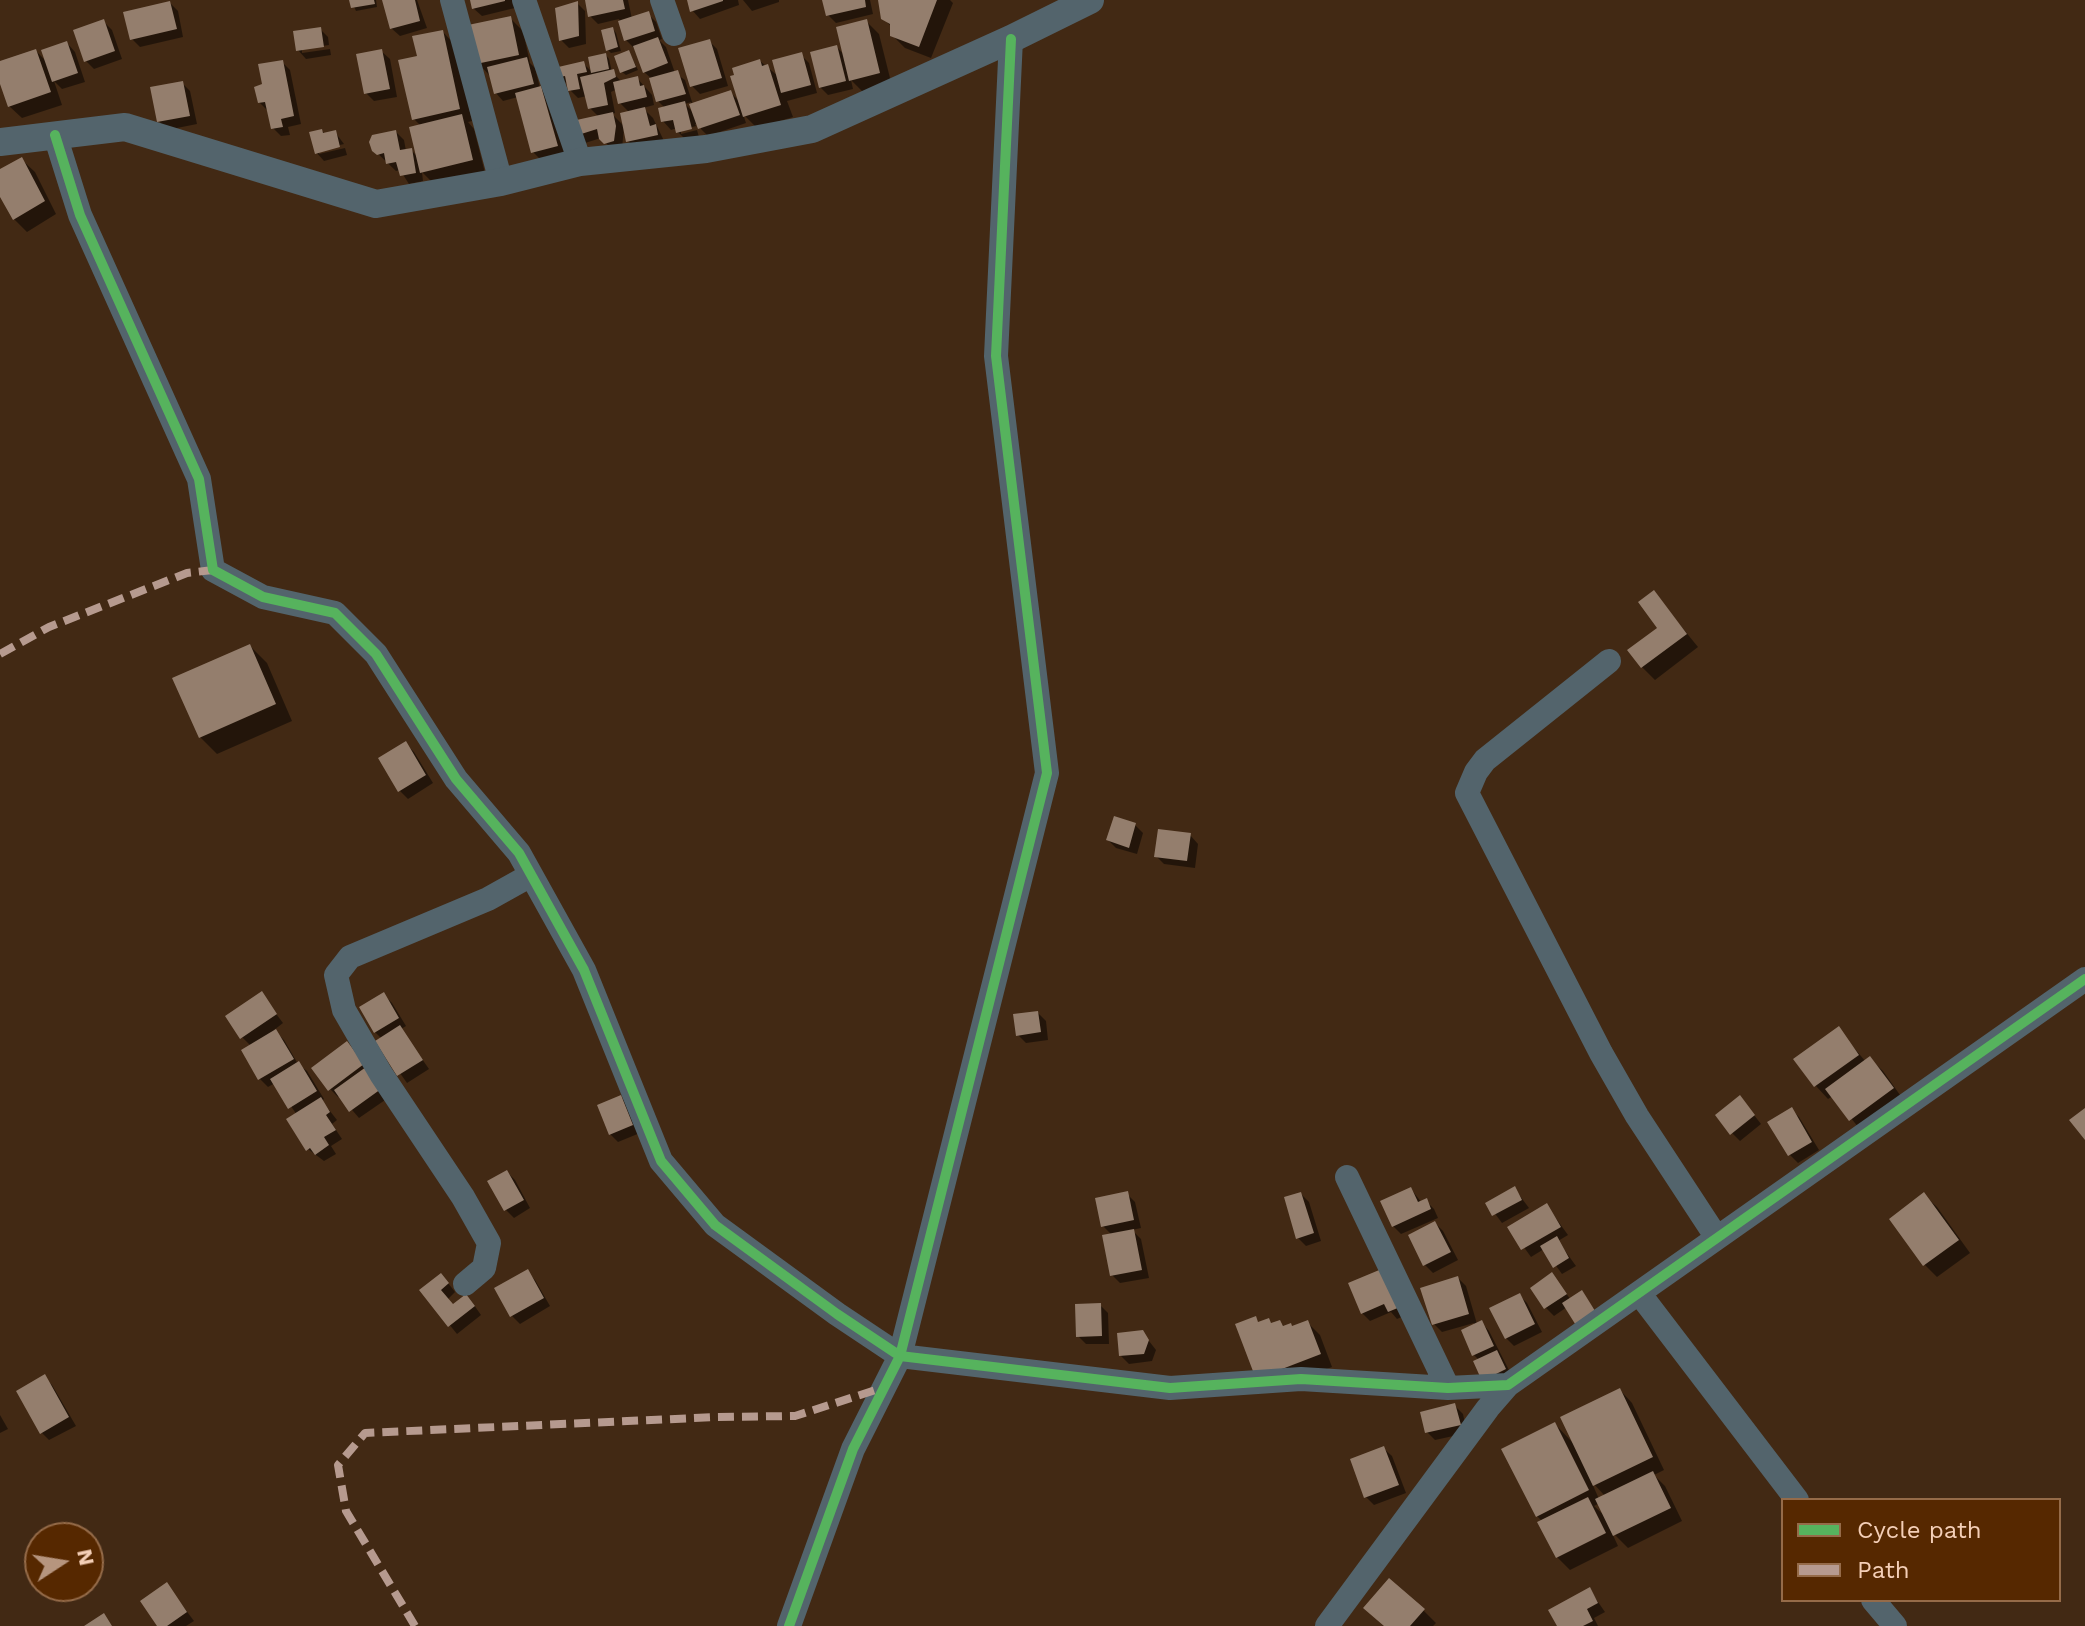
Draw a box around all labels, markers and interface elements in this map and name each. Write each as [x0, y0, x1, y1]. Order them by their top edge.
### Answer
legend [1781, 1498, 2061, 1602]
text: Cycle path [1857, 1516, 1982, 1544]
north arrow [24, 1522, 104, 1602]
text: N [72, 1547, 100, 1568]
text: Path [1857, 1556, 1910, 1584]

